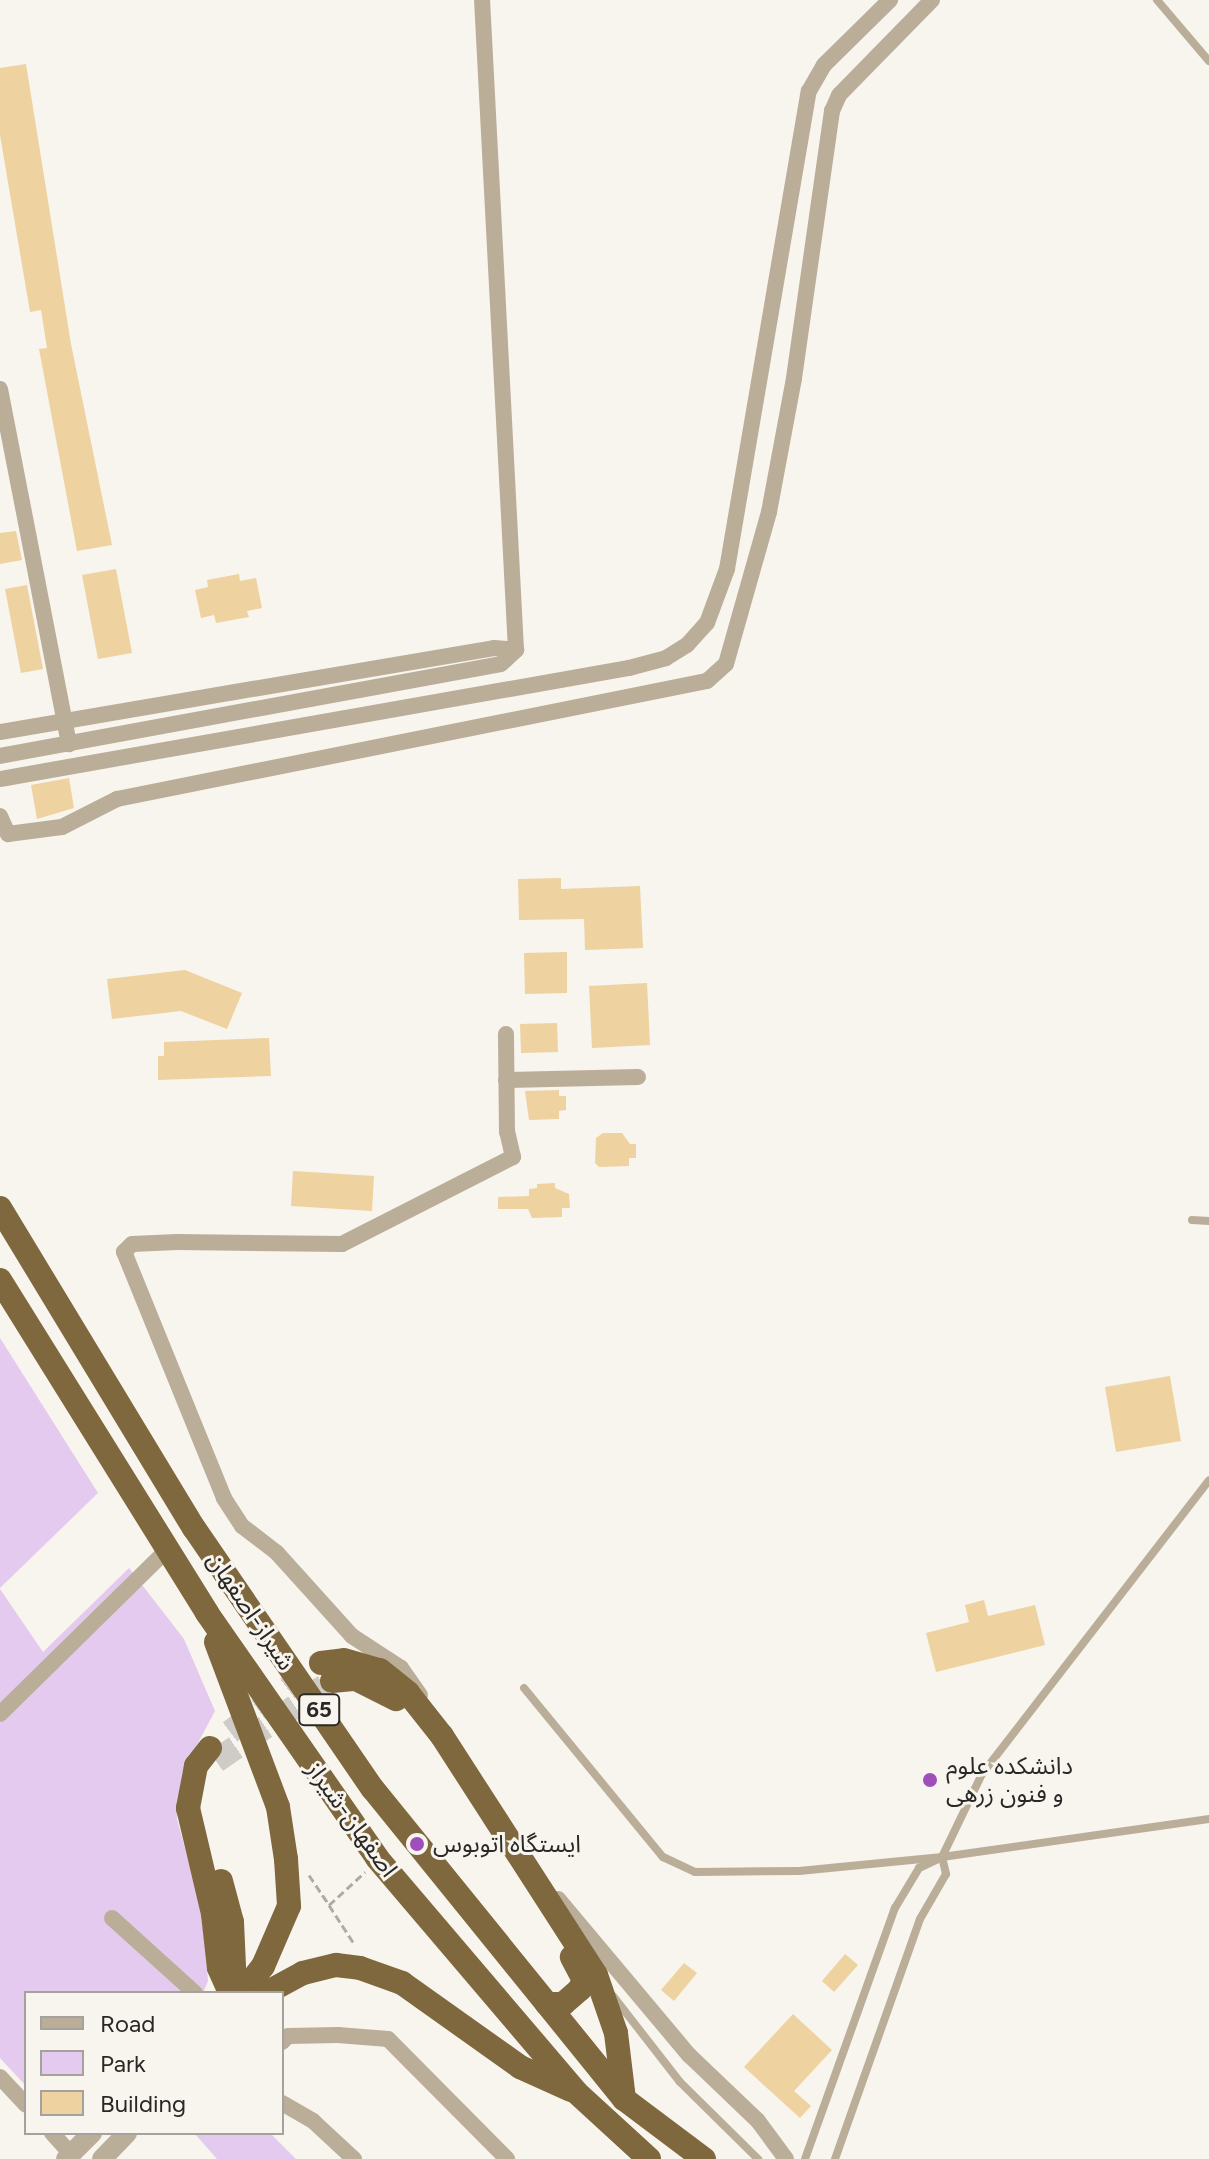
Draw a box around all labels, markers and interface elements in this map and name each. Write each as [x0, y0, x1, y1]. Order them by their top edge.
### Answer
street label: شیراز-اصفهان [201, 1547, 301, 1675]
road number: 65 [297, 1692, 341, 1728]
place label: دانشکده علوم و فنون زرهی [946, 1752, 1073, 1808]
street label: اصفهان-شیراز [300, 1756, 404, 1882]
marker: دانشکده علوم و فنون زرهی [921, 1771, 939, 1789]
place label: ایستگاه اتوبوس [433, 1830, 581, 1858]
marker: ایستگاه اتوبوس [408, 1835, 426, 1853]
legend [24, 1991, 284, 2135]
text: Road [100, 2009, 155, 2038]
text: Park [100, 2049, 146, 2078]
text: Building [100, 2089, 186, 2118]

